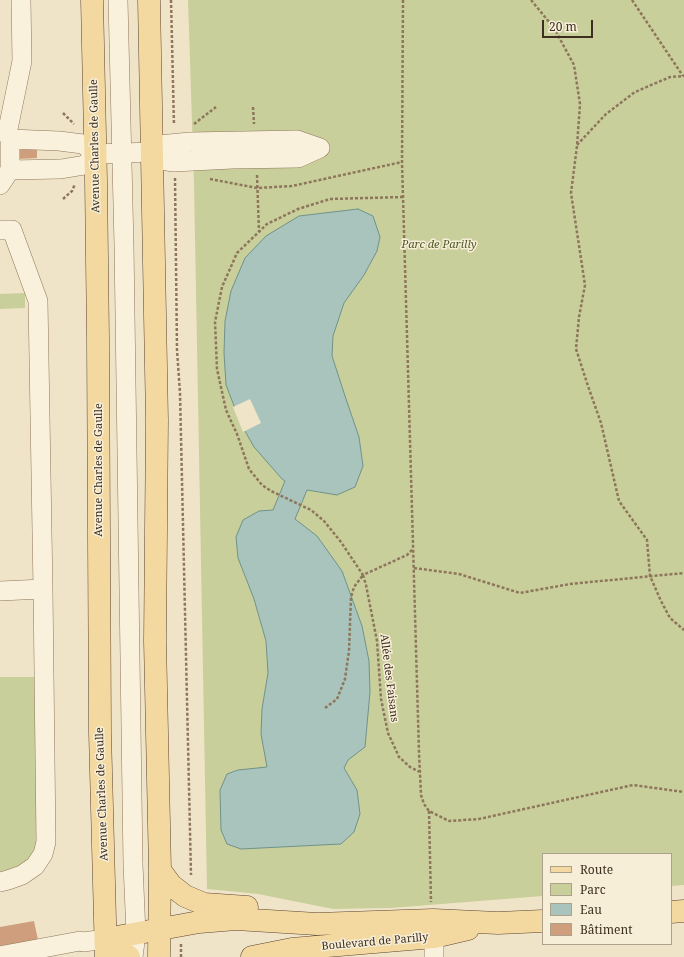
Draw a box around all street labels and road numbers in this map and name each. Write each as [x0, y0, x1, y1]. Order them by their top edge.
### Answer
street label: Avenue Charles de Gaulle [87, 79, 103, 213]
street label: Avenue Charles de Gaulle [92, 403, 106, 537]
street label: Allée des Faisans [377, 633, 401, 723]
street label: Avenue Charles de Gaulle [93, 727, 111, 861]
street label: Boulevard de Parilly [321, 931, 429, 953]

